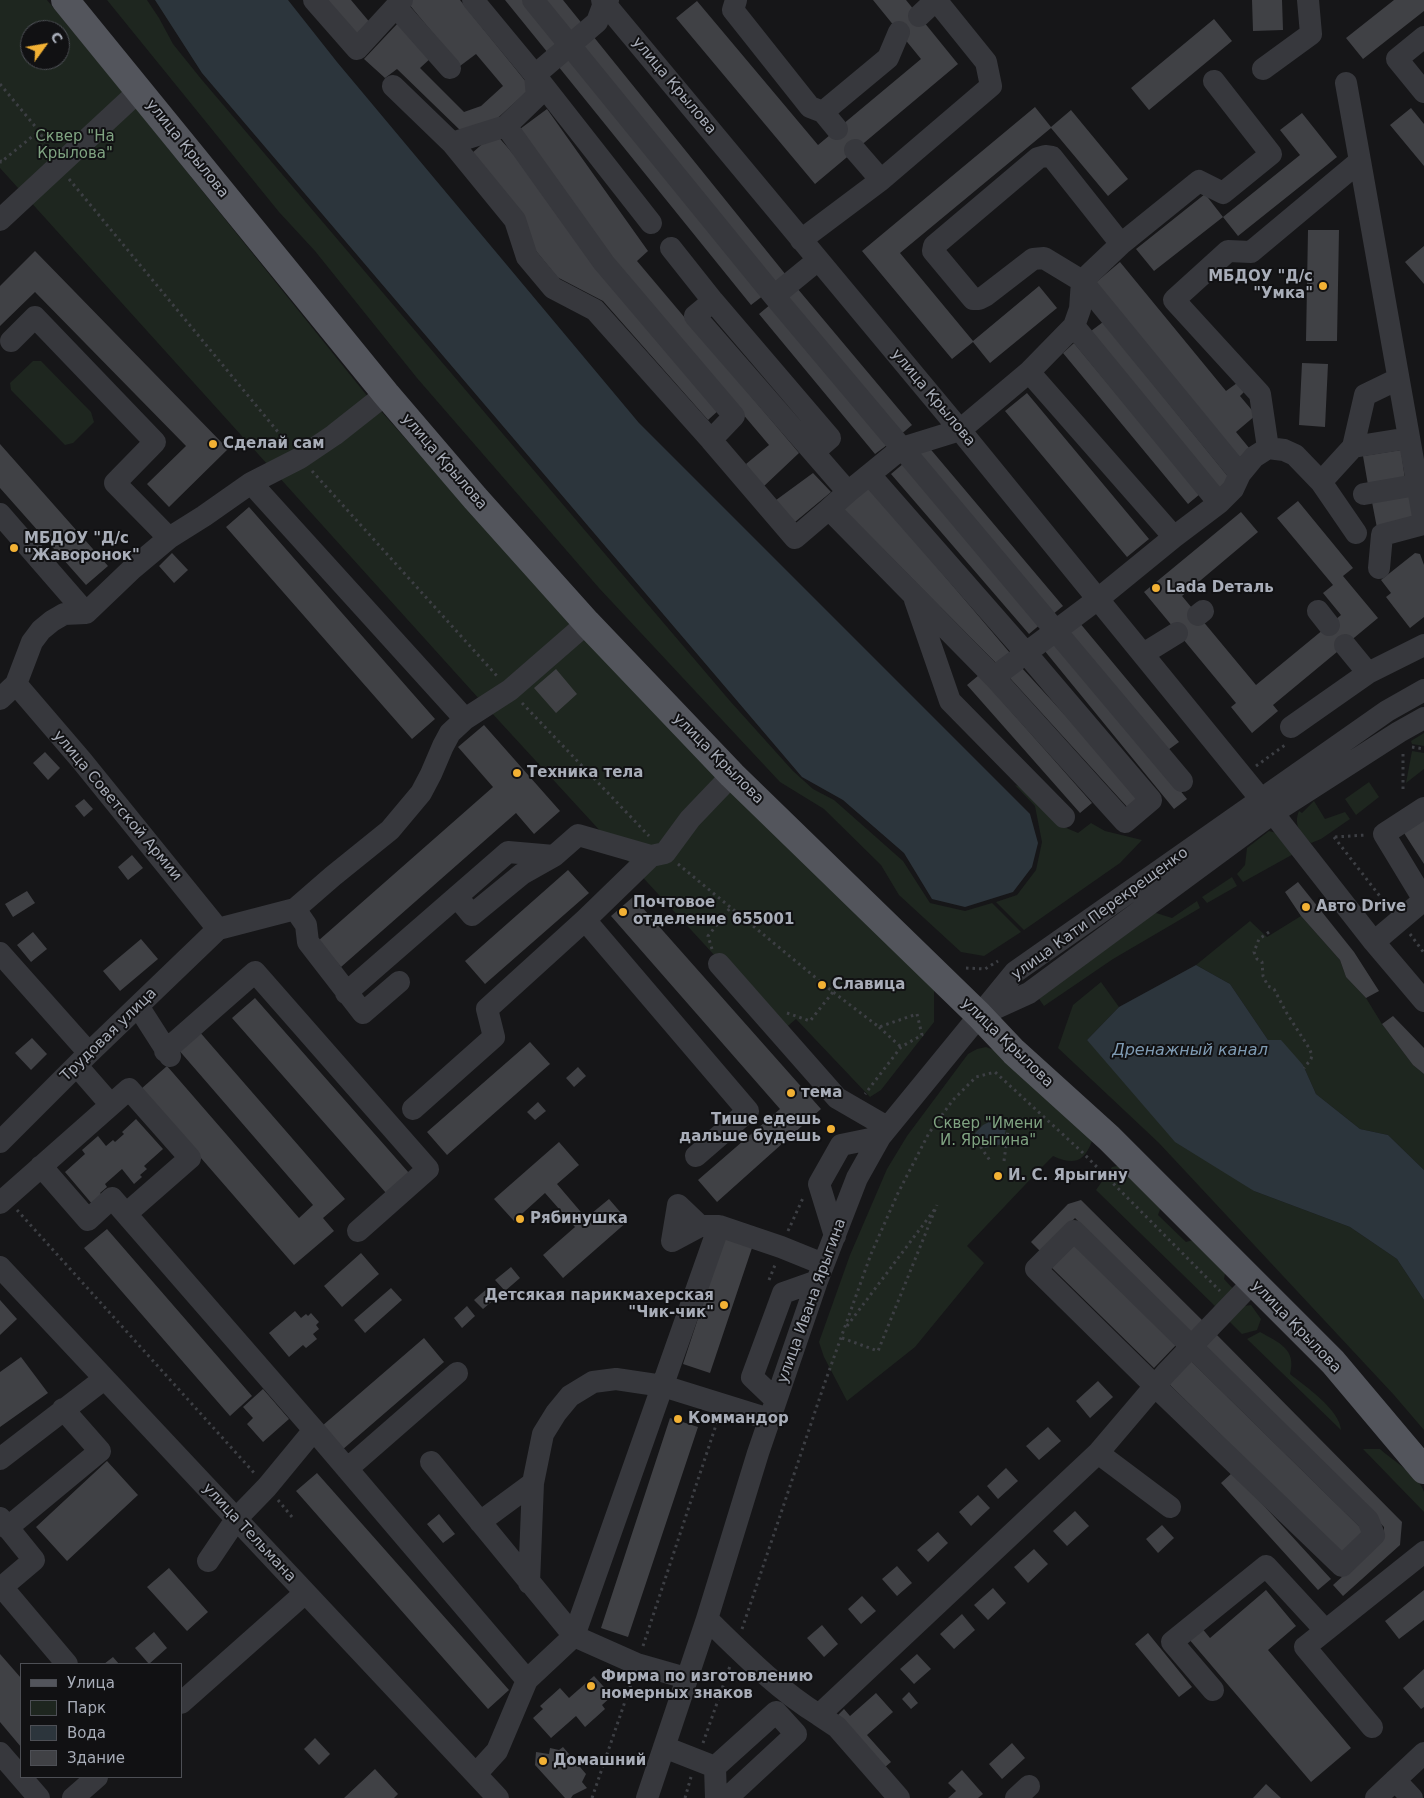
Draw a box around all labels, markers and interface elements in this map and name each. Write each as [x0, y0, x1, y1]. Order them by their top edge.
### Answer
north arrow [20, 20, 70, 70]
text: С [47, 29, 66, 46]
street label: улица Крылова [628, 34, 720, 138]
street label: улица Крылова [142, 96, 232, 202]
park label: Сквер "На Крылова" [35, 128, 115, 163]
place label: МБДОУ "Д/с "Умка" [1208, 268, 1313, 303]
marker: МБДОУ "Д/с "Умка" [1317, 280, 1329, 292]
street label: улица Крылова [887, 346, 979, 450]
street label: улица Крылова [397, 410, 491, 514]
place label: Сделай сам [223, 435, 324, 453]
marker: Сделай сам [207, 438, 219, 450]
place label: МБДОУ "Д/с "Жаворонок" [24, 530, 140, 565]
marker: МБДОУ "Д/с "Жаворонок" [8, 542, 20, 554]
place label: Lada Dеталь [1166, 579, 1274, 597]
marker: Lada Dеталь [1150, 582, 1162, 594]
street label: улица Крылова [669, 710, 767, 808]
street label: улица Советской Армии [49, 727, 185, 885]
place label: Техника тела [527, 764, 643, 782]
marker: Техника тела [511, 767, 523, 779]
street label: улица Кати Перекрещенко [1008, 844, 1192, 984]
place label: Почтовое отделение 655001 [633, 894, 794, 929]
place label: Авто Drive [1316, 898, 1406, 916]
marker: Авто Drive [1300, 901, 1312, 913]
marker: Почтовое отделение 655001 [617, 906, 629, 918]
place label: Славица [832, 976, 905, 994]
marker: Славица [816, 979, 828, 991]
street label: Трудовая улица [57, 985, 161, 1085]
street label: улица Крылова [957, 994, 1057, 1092]
water label: Дренажный канал [1112, 1041, 1268, 1061]
place label: тема [801, 1084, 842, 1102]
marker: тема [785, 1087, 797, 1099]
place label: Тише едешь дальше будешь [679, 1111, 821, 1146]
park label: Сквер "Имени И. Ярыгина" [933, 1115, 1043, 1150]
marker: Тише едешь дальше будешь [825, 1123, 837, 1135]
place label: И. С. Ярыгину [1008, 1167, 1128, 1185]
marker: И. С. Ярыгину [992, 1170, 1004, 1182]
place label: Рябинушка [530, 1210, 628, 1228]
marker: Рябинушка [514, 1213, 526, 1225]
street label: улица Ивана Ярыгина [774, 1216, 850, 1386]
street label: улица Крылова [1247, 1277, 1345, 1377]
place label: Детсякая парикмахерская "Чик-чик" [484, 1287, 714, 1322]
marker: Детсякая парикмахерская "Чик-чик" [718, 1299, 730, 1311]
place label: Коммандор [688, 1410, 789, 1428]
marker: Коммандор [672, 1413, 684, 1425]
street label: улица Тельмана [199, 1480, 299, 1586]
legend [20, 1663, 182, 1778]
place label: Фирма по изготовлению номерных знаков [601, 1668, 813, 1703]
text: Улица [67, 1674, 115, 1692]
marker: Фирма по изготовлению номерных знаков [585, 1680, 597, 1692]
text: Парк [67, 1699, 106, 1717]
text: Вода [67, 1724, 106, 1742]
text: Здание [67, 1749, 125, 1767]
place label: Домашний [553, 1752, 646, 1770]
marker: Домашний [537, 1755, 549, 1767]

